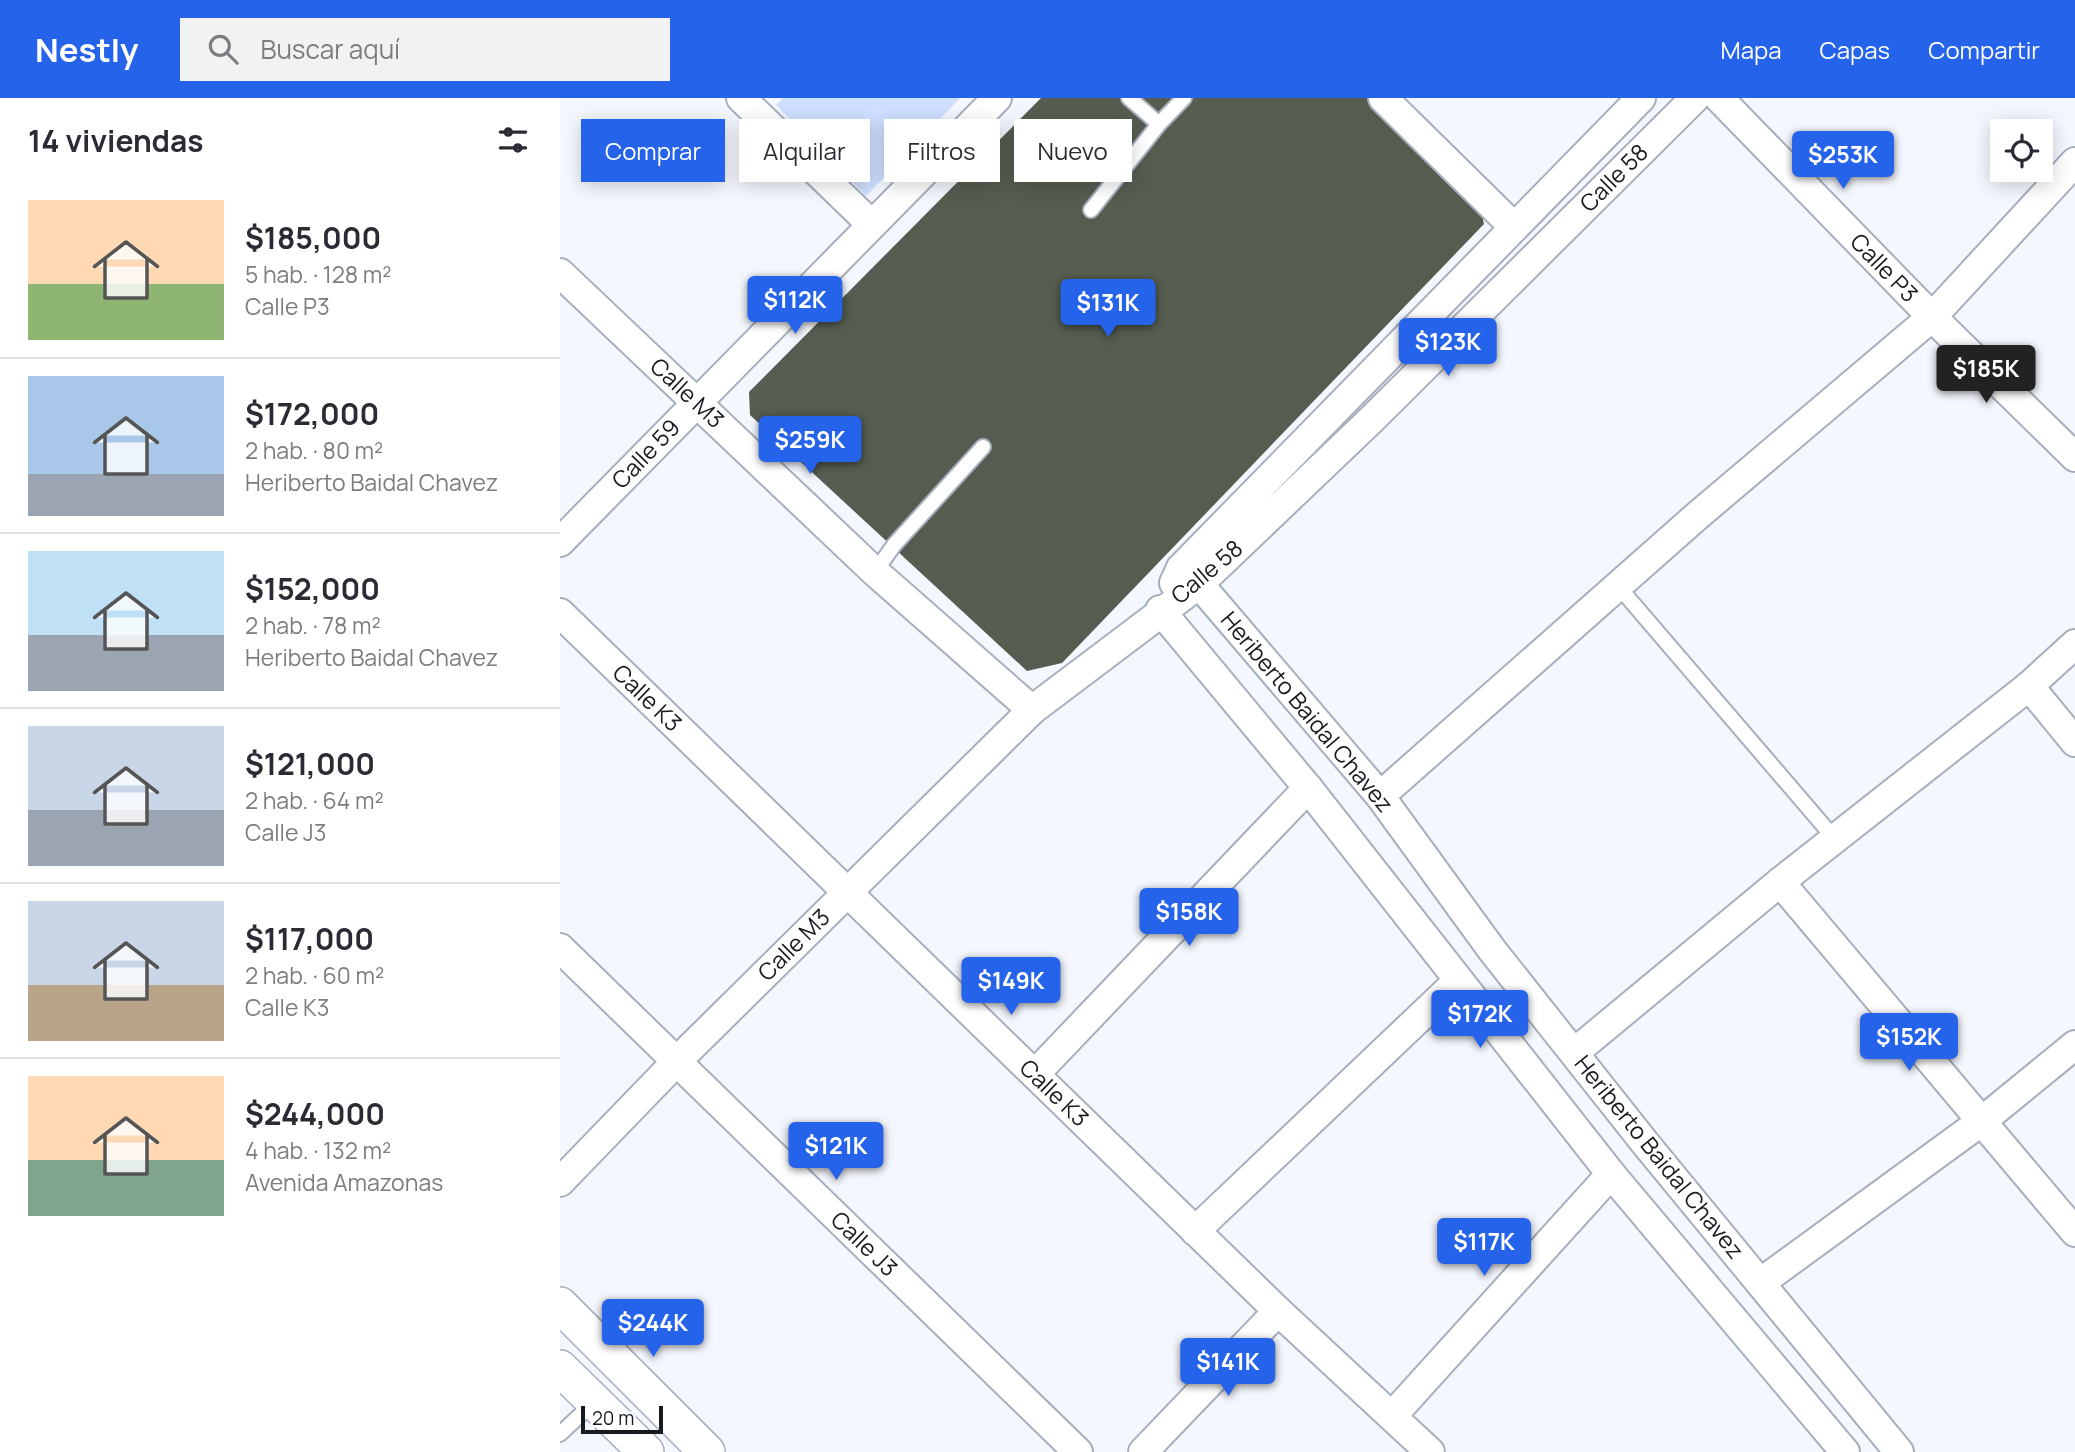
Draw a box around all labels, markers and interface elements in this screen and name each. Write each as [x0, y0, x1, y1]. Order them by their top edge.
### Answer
search box [180, 18, 670, 81]
text: Nestly [35, 27, 138, 72]
icon: search [204, 30, 242, 68]
text: Buscar aquí [260, 31, 400, 67]
text: Mapa [1721, 33, 1782, 66]
text: Capas [1820, 33, 1890, 66]
text: Compartir [1928, 33, 2040, 66]
chip: Comprar [581, 119, 725, 182]
chip: Alquilar [739, 119, 870, 182]
chip: Filtros [884, 119, 1000, 182]
chip: Nuevo [1014, 119, 1132, 182]
map controls [1990, 119, 2053, 182]
button: locate [1990, 119, 2053, 182]
text: 14 viviendas [28, 120, 204, 161]
icon: filters [494, 121, 532, 159]
pin: $253K [1794, 132, 1892, 191]
street label: Calle 58 [1572, 136, 1655, 219]
text: $253K [1808, 138, 1878, 170]
text: $185,000 [245, 217, 381, 258]
street label: Calle P3 [1844, 226, 1926, 309]
icon: home [84, 228, 168, 312]
text: 5 hab. · 128 m² [245, 258, 391, 290]
pin: $112K [746, 276, 844, 336]
pin: $131K [1059, 280, 1157, 339]
text: $112K [763, 283, 827, 315]
text: $131K [1077, 286, 1139, 318]
text: Calle P3 [245, 290, 330, 322]
pin: $123K [1399, 318, 1497, 378]
text: $123K [1415, 325, 1481, 357]
pin: $185K [1937, 345, 2035, 405]
street label: Calle M3 [644, 350, 732, 435]
text: $185K [1953, 352, 2019, 384]
text: $172,000 [245, 393, 379, 434]
icon: home [84, 404, 168, 488]
street label: Calle 59 [604, 411, 687, 495]
pin: $259K [761, 416, 859, 476]
text: $259K [775, 423, 845, 455]
text: 2 hab. · 80 m² [245, 434, 383, 466]
text: Heriberto Baidal Chavez [245, 466, 498, 498]
street label: Calle 58 [1164, 532, 1249, 611]
text: $152,000 [245, 568, 380, 609]
icon: home [84, 579, 168, 663]
street label: Heriberto Baidal Chavez [1214, 604, 1401, 819]
text: 2 hab. · 78 m² [245, 609, 381, 641]
text: Heriberto Baidal Chavez [245, 641, 498, 673]
street label: Calle K3 [606, 656, 689, 738]
text: $121,000 [245, 743, 375, 784]
icon: home [84, 754, 168, 838]
text: 2 hab. · 64 m² [245, 784, 384, 816]
text: Calle J3 [245, 816, 326, 848]
pin: $158K [1140, 888, 1238, 948]
text: $158K [1156, 895, 1222, 927]
street label: Calle M3 [750, 901, 836, 987]
text: $117,000 [245, 918, 374, 959]
icon: home [84, 929, 168, 1013]
pin: $149K [962, 958, 1060, 1017]
text: 2 hab. · 60 m² [245, 959, 384, 991]
text: $149K [977, 964, 1045, 996]
pin: $172K [1431, 990, 1529, 1050]
text: Calle K3 [245, 991, 329, 1023]
text: $172K [1447, 997, 1513, 1029]
pin: $152K [1860, 1014, 1958, 1073]
text: $152K [1876, 1020, 1942, 1052]
street label: Heriberto Baidal Chavez [1568, 1048, 1752, 1265]
street label: Calle K3 [1013, 1051, 1096, 1133]
text: $244,000 [245, 1093, 385, 1134]
icon: home [84, 1104, 168, 1188]
pin: $121K [787, 1122, 885, 1182]
text: $121K [804, 1129, 868, 1161]
text: 4 hab. · 132 m² [245, 1134, 391, 1166]
text: Avenida Amazonas [245, 1166, 443, 1198]
street label: Calle J3 [824, 1203, 905, 1283]
pin: $117K [1435, 1218, 1533, 1278]
text: $117K [1453, 1225, 1515, 1257]
pin: $244K [604, 1300, 702, 1359]
text: $244K [618, 1306, 688, 1338]
pin: $141K [1179, 1338, 1277, 1398]
text: $141K [1196, 1345, 1260, 1377]
scale bar [581, 1403, 663, 1435]
text: 20 m [592, 1405, 634, 1431]

